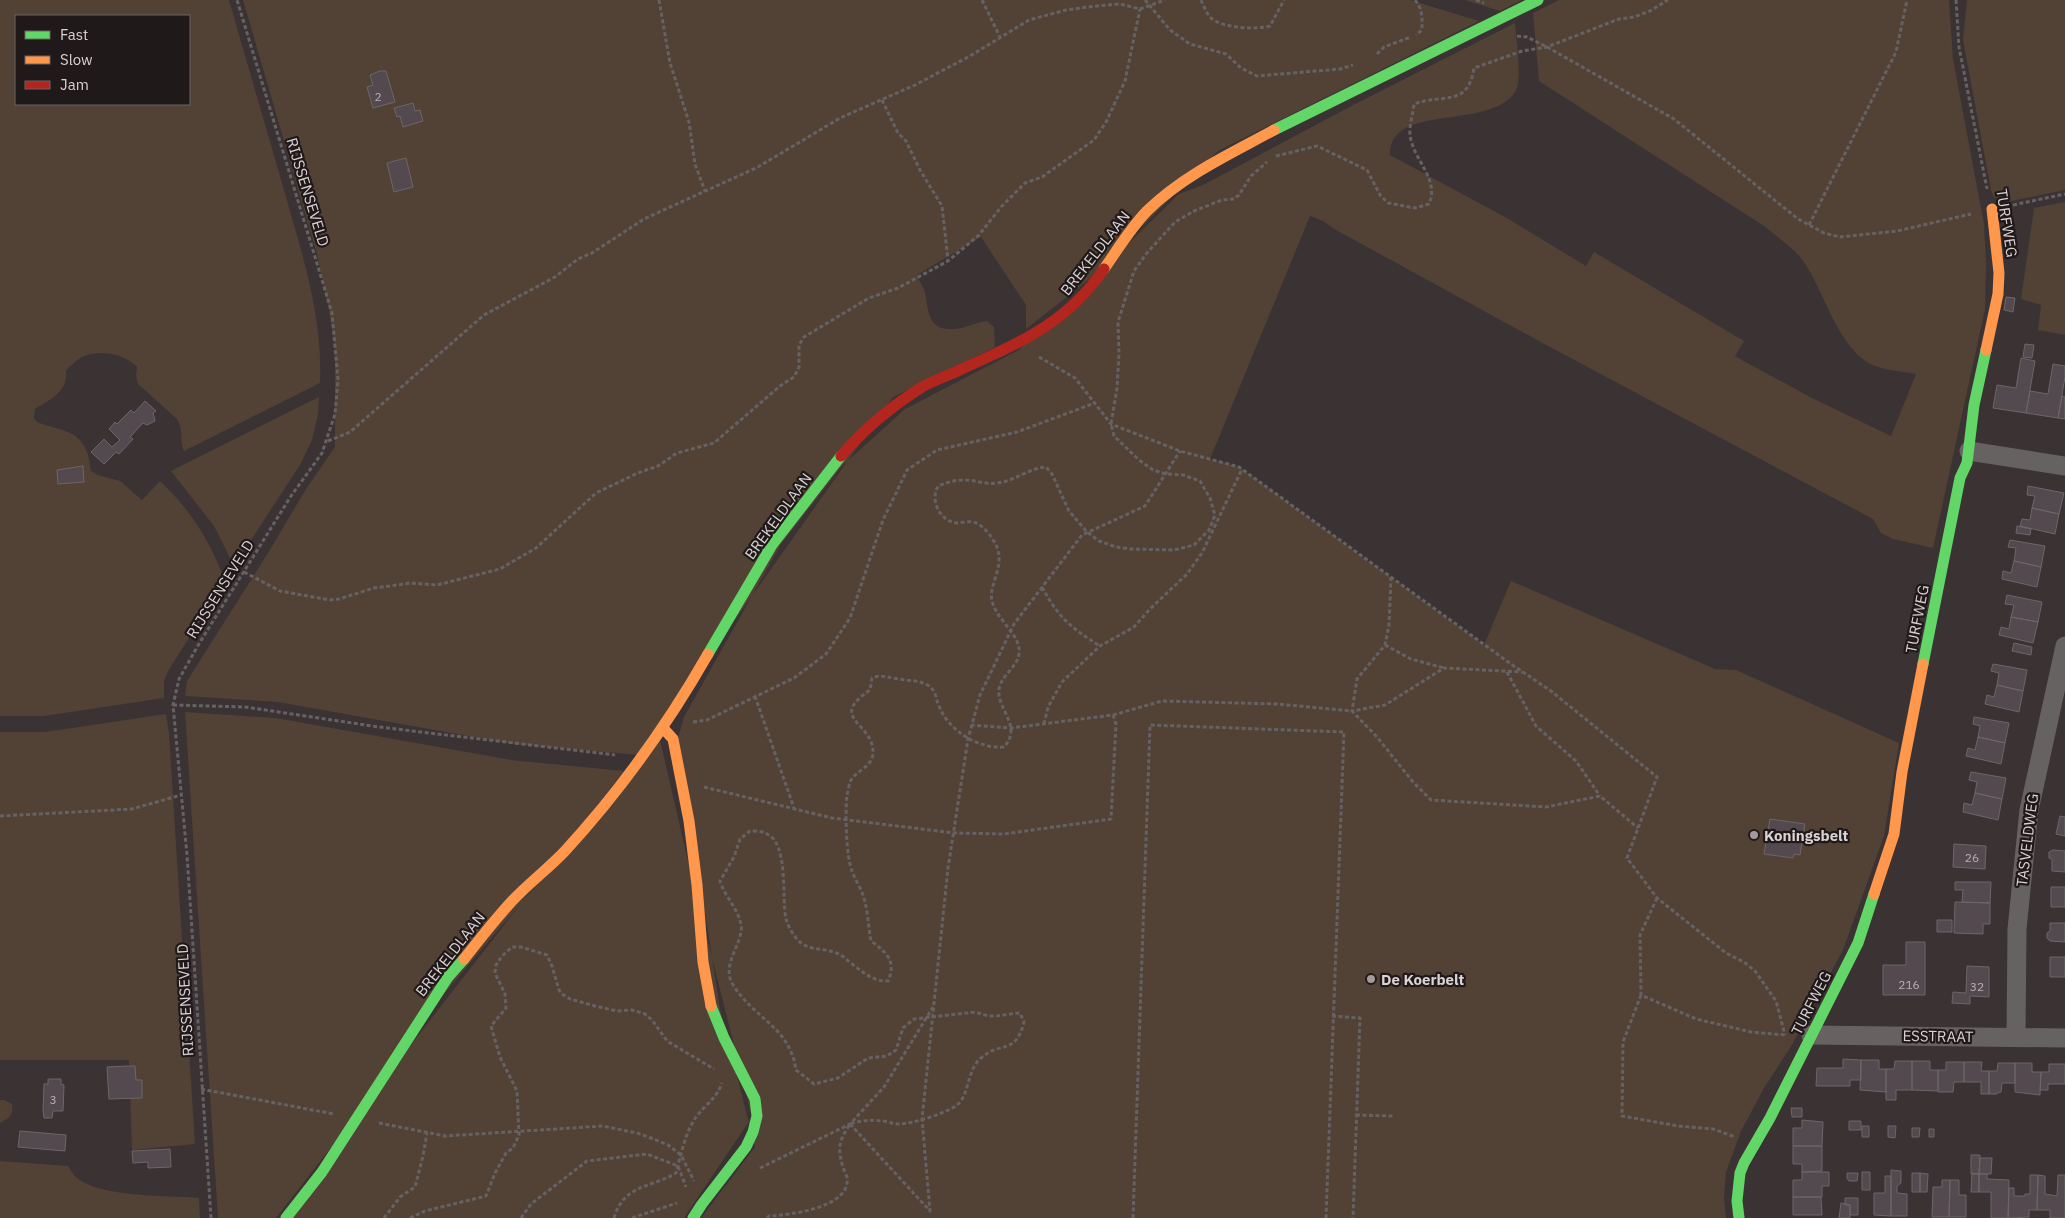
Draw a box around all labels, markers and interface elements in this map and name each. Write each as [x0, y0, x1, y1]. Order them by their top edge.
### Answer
legend [15, 15, 190, 105]
text: Fast [60, 25, 88, 44]
text: Slow [60, 50, 93, 69]
text: Jam [60, 75, 89, 94]
house number: 2 [374, 89, 382, 104]
street label: RIJSSENSEVELD [282, 135, 334, 249]
street label: TURFWEG [1992, 187, 2022, 259]
street label: BREKELDLAAN [1056, 207, 1134, 299]
street label: BREKELDLAAN [740, 469, 816, 563]
street label: RIJSSENSEVELD [182, 536, 258, 642]
street label: TURFWEG [1901, 583, 1933, 655]
street label: TASVELDWEG [2012, 792, 2042, 888]
place label: Koningsbelt [1764, 826, 1849, 845]
marker: Koningsbelt [1748, 829, 1760, 841]
house number: 26 [1965, 850, 1979, 865]
street label: BREKELDLAAN [411, 908, 489, 1000]
street label: RIJSSENSEVELD [173, 943, 197, 1057]
street label: TURFWEG [1787, 968, 1835, 1038]
place label: De Koerbelt [1381, 970, 1464, 989]
marker: De Koerbelt [1365, 973, 1377, 985]
house number: 216 [1898, 977, 1920, 992]
house number: 32 [1970, 979, 1984, 994]
street label: ESSTRAAT [1902, 1026, 1974, 1046]
house number: 3 [49, 1092, 57, 1107]

